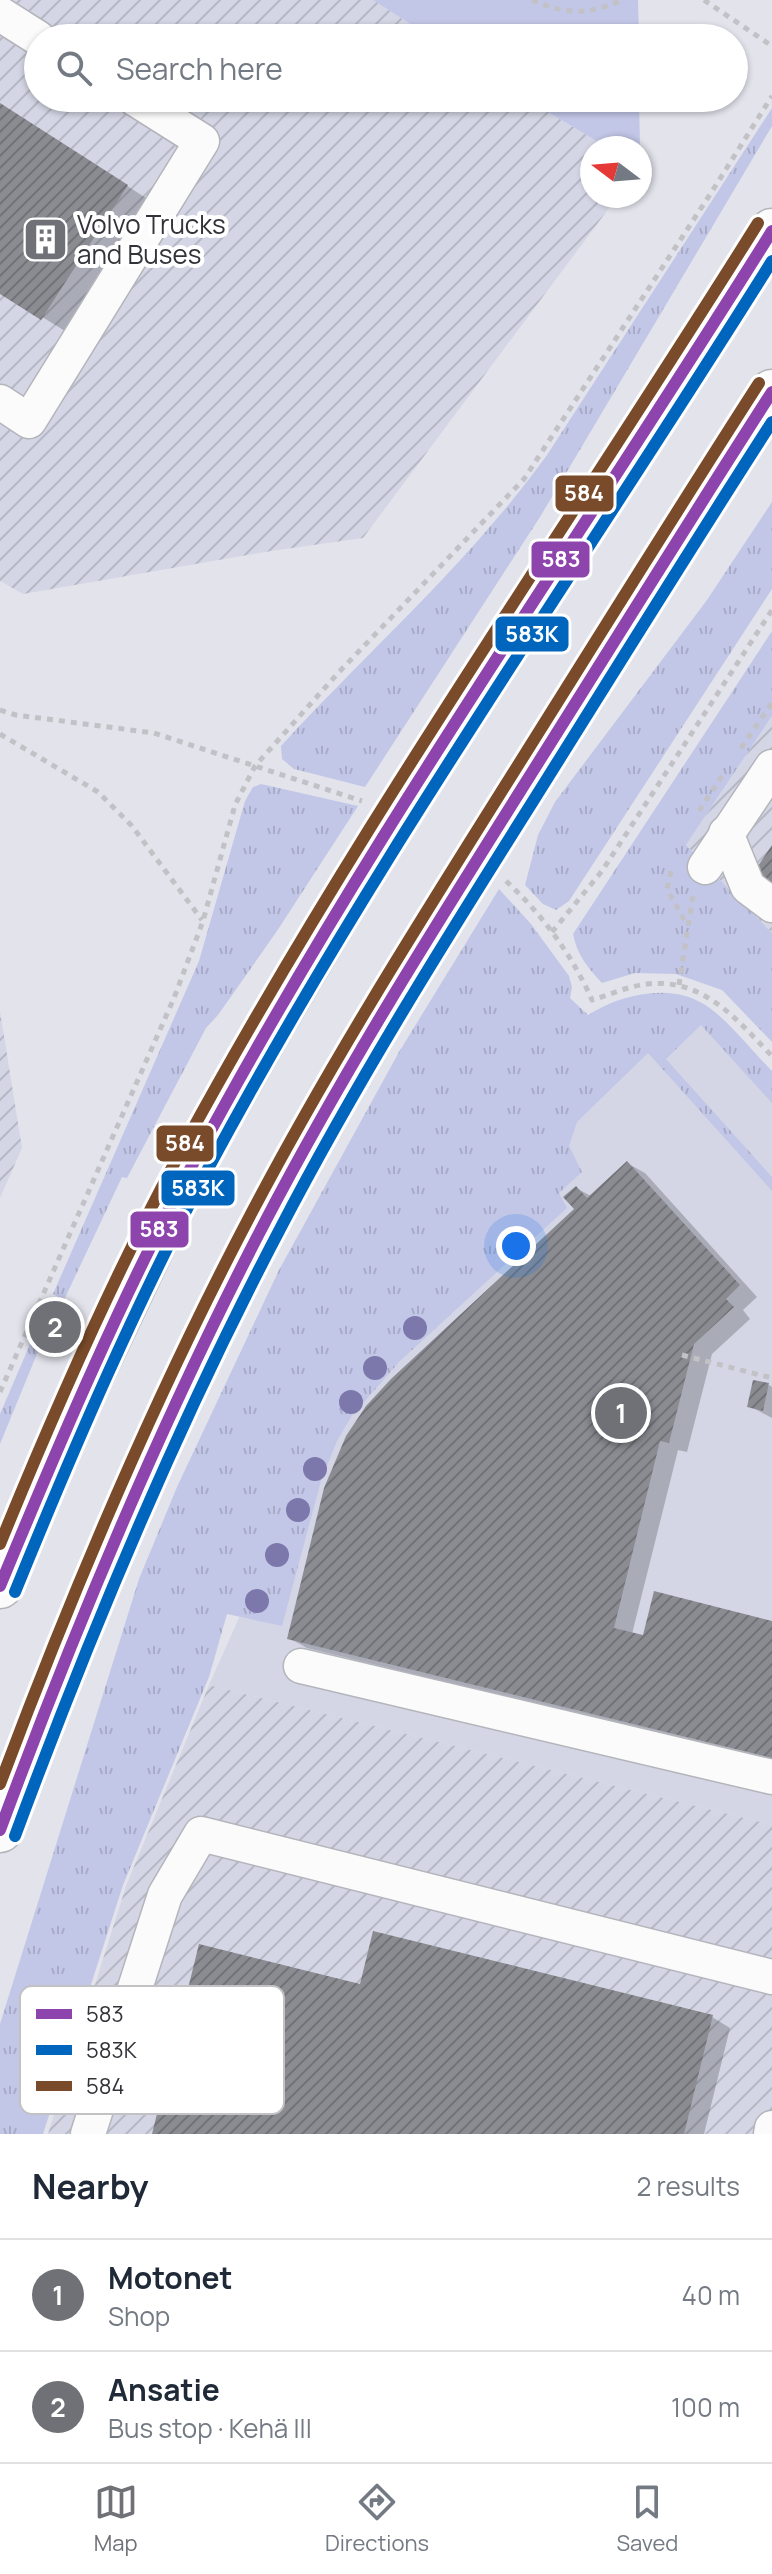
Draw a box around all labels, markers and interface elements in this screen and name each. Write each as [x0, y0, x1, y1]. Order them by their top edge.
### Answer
search box [24, 24, 748, 112]
icon: search [52, 46, 96, 90]
text: Search here [116, 48, 283, 89]
north arrow [580, 136, 652, 208]
place label: Volvo Trucks and Buses [77, 206, 226, 272]
building icon: Volvo Trucks and Buses [22, 215, 70, 263]
line badge: 584 [554, 474, 615, 513]
text: 584 [564, 478, 604, 508]
line badge: 583 [530, 540, 591, 579]
text: 583 [541, 544, 581, 574]
line badge: 583K [494, 615, 570, 653]
text: 583K [505, 619, 559, 649]
line badge: 584 [155, 1124, 215, 1163]
text: 584 [165, 1128, 205, 1158]
line badge: 583K [160, 1169, 236, 1207]
text: 583K [171, 1173, 225, 1203]
line badge: 583 [129, 1210, 190, 1249]
text: 583 [139, 1214, 179, 1244]
your location [496, 1226, 536, 1266]
pin: 2 [29, 1297, 81, 1357]
pin: 1 [595, 1383, 647, 1443]
legend [20, 1986, 284, 2114]
text: 583 [86, 1999, 124, 2029]
text: 583K [86, 2035, 138, 2065]
text: 584 [86, 2071, 124, 2101]
text: Nearby [32, 2163, 148, 2209]
text: 2 results [636, 2168, 740, 2204]
text: Motonet [108, 2257, 232, 2298]
text: 1 [52, 2277, 64, 2313]
text: 40 m [682, 2277, 740, 2313]
text: Shop [108, 2298, 170, 2334]
text: Ansatie [108, 2369, 220, 2410]
text: 2 [50, 2389, 66, 2425]
text: 100 m [671, 2389, 740, 2425]
text: Bus stop · Kehä III [108, 2410, 312, 2446]
tab: Map [94, 2480, 138, 2558]
tab: Directions [325, 2480, 429, 2558]
tab: Saved [616, 2480, 678, 2558]

